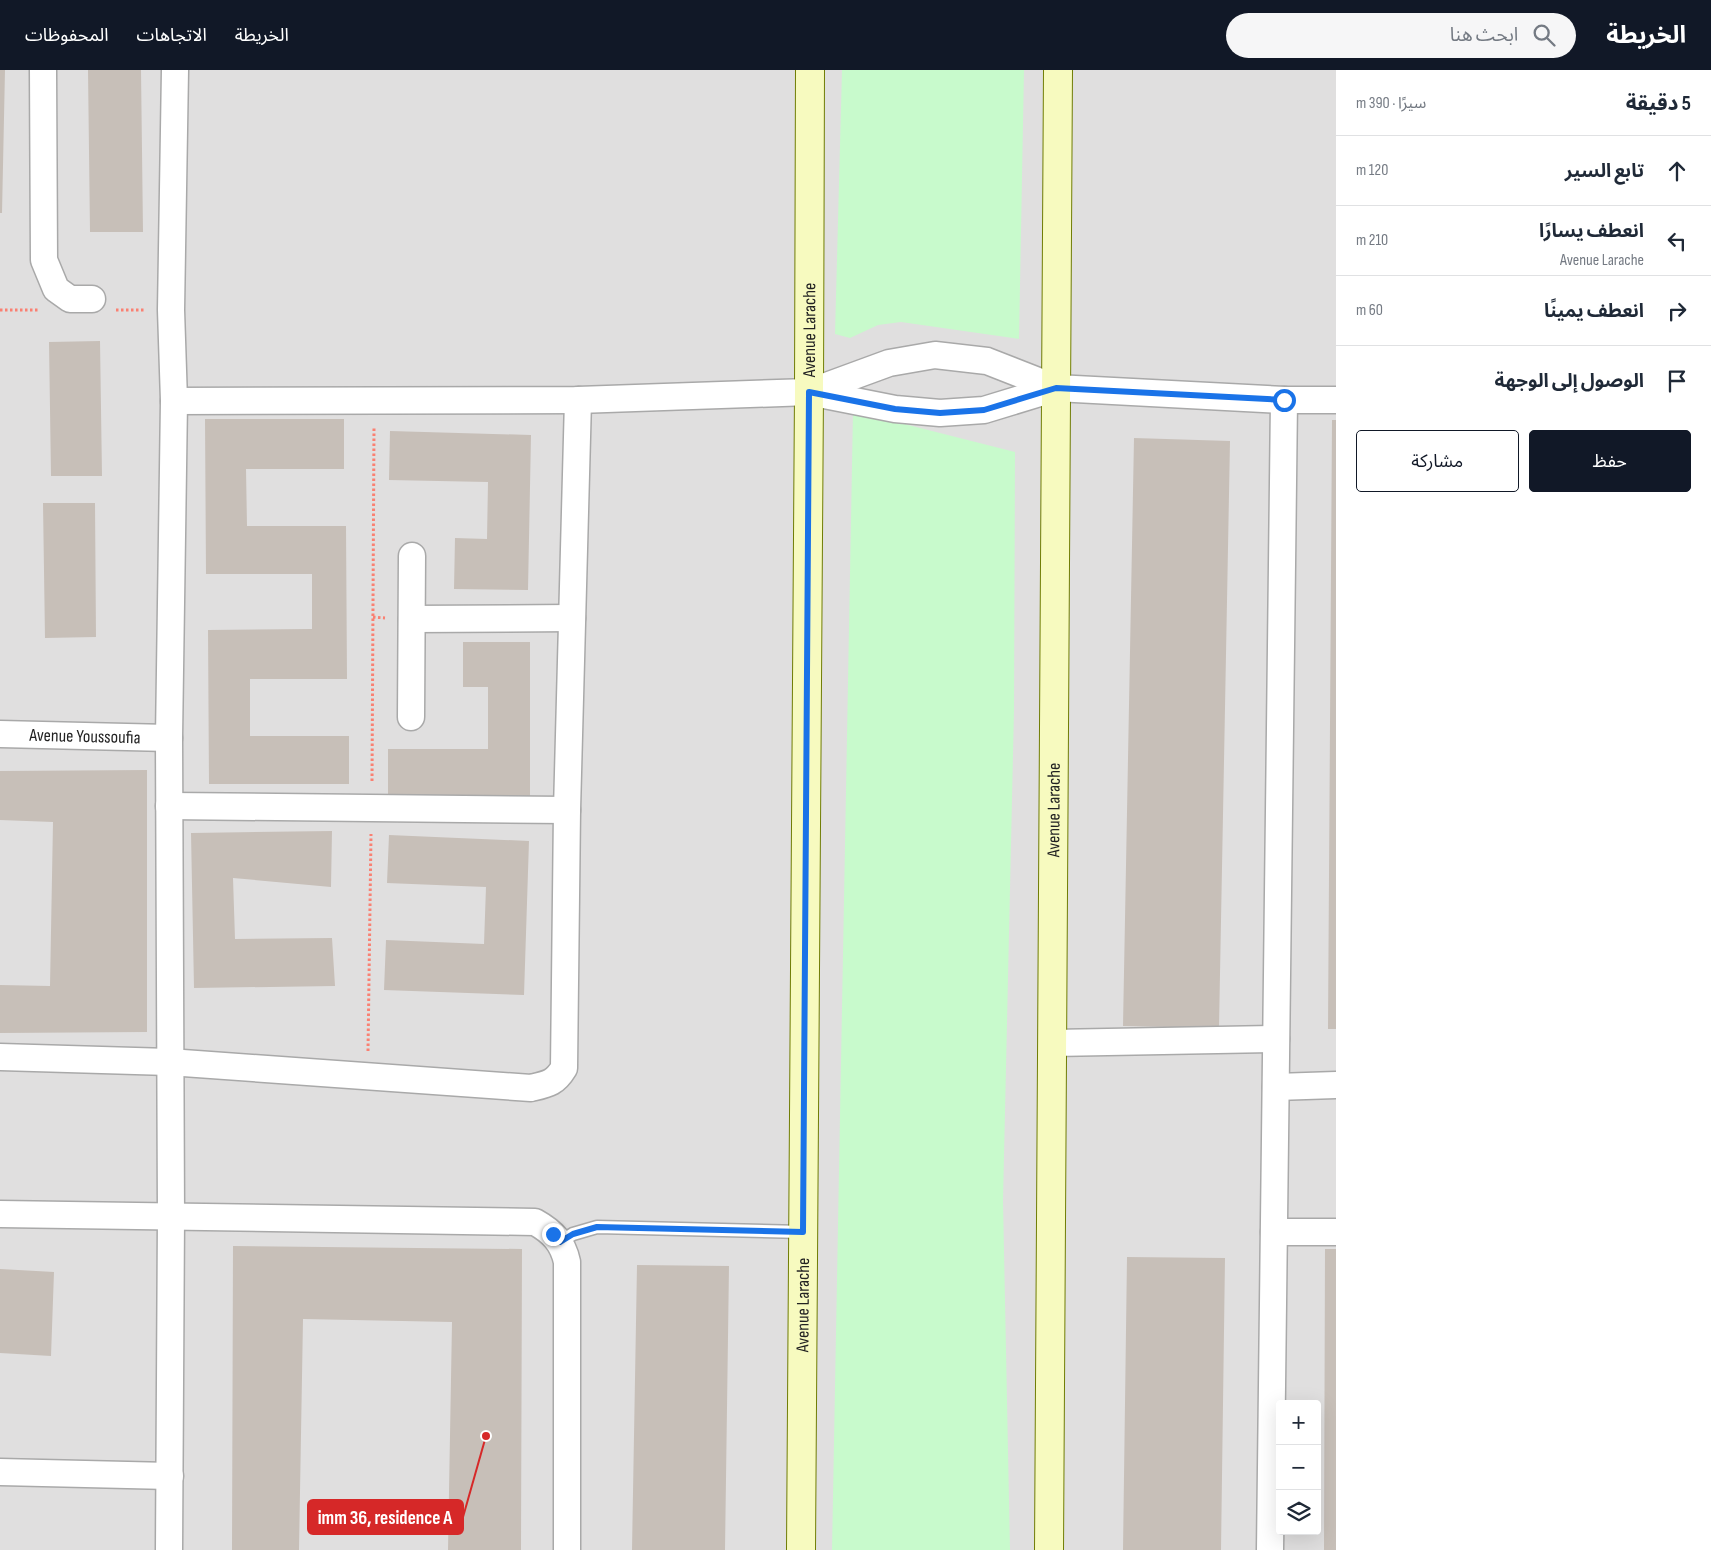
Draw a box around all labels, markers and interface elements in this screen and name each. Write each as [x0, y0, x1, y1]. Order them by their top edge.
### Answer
search box [1226, 13, 1576, 58]
icon: search [1530, 21, 1558, 49]
text: الخريطة [1606, 21, 1686, 50]
text: ابحث هنا [1450, 24, 1518, 47]
text: المحفوظات [25, 25, 109, 46]
text: الاتجاهات [137, 25, 207, 46]
text: الخريطة [235, 25, 289, 46]
text: 5 دقيقة [1626, 91, 1691, 116]
text: سيرًا · 390 m [1356, 94, 1426, 113]
icon: ahead [1663, 157, 1691, 185]
text: تابع السير [1565, 160, 1644, 183]
text: 120 m [1356, 161, 1388, 180]
text: انعطف يسارًا [1539, 220, 1644, 243]
icon: left [1663, 227, 1691, 255]
text: 210 m [1356, 231, 1388, 250]
text: Avenue Larache [1560, 251, 1644, 270]
street label: Avenue Larache [799, 283, 820, 378]
icon: right [1663, 297, 1691, 325]
text: انعطف يمينًا [1544, 300, 1644, 323]
text: 60 m [1356, 301, 1383, 320]
icon: arrive [1663, 367, 1691, 395]
text: الوصول إلى الوجهة [1495, 370, 1644, 393]
route start [1273, 389, 1296, 412]
button: مشاركة [1356, 430, 1519, 492]
button: حفظ [1529, 430, 1691, 492]
street label: Avenue Youssoufia [28, 724, 141, 748]
street label: Avenue Larache [1043, 763, 1064, 858]
route end [542, 1223, 565, 1246]
street label: Avenue Larache [792, 1258, 814, 1353]
map controls [1276, 1400, 1321, 1535]
button: + [1276, 1400, 1321, 1445]
button: − [1276, 1445, 1321, 1490]
button: layers [1276, 1490, 1321, 1535]
callout: imm 36, residence A [308, 1500, 463, 1534]
text: imm 36, residence A [318, 1507, 453, 1530]

